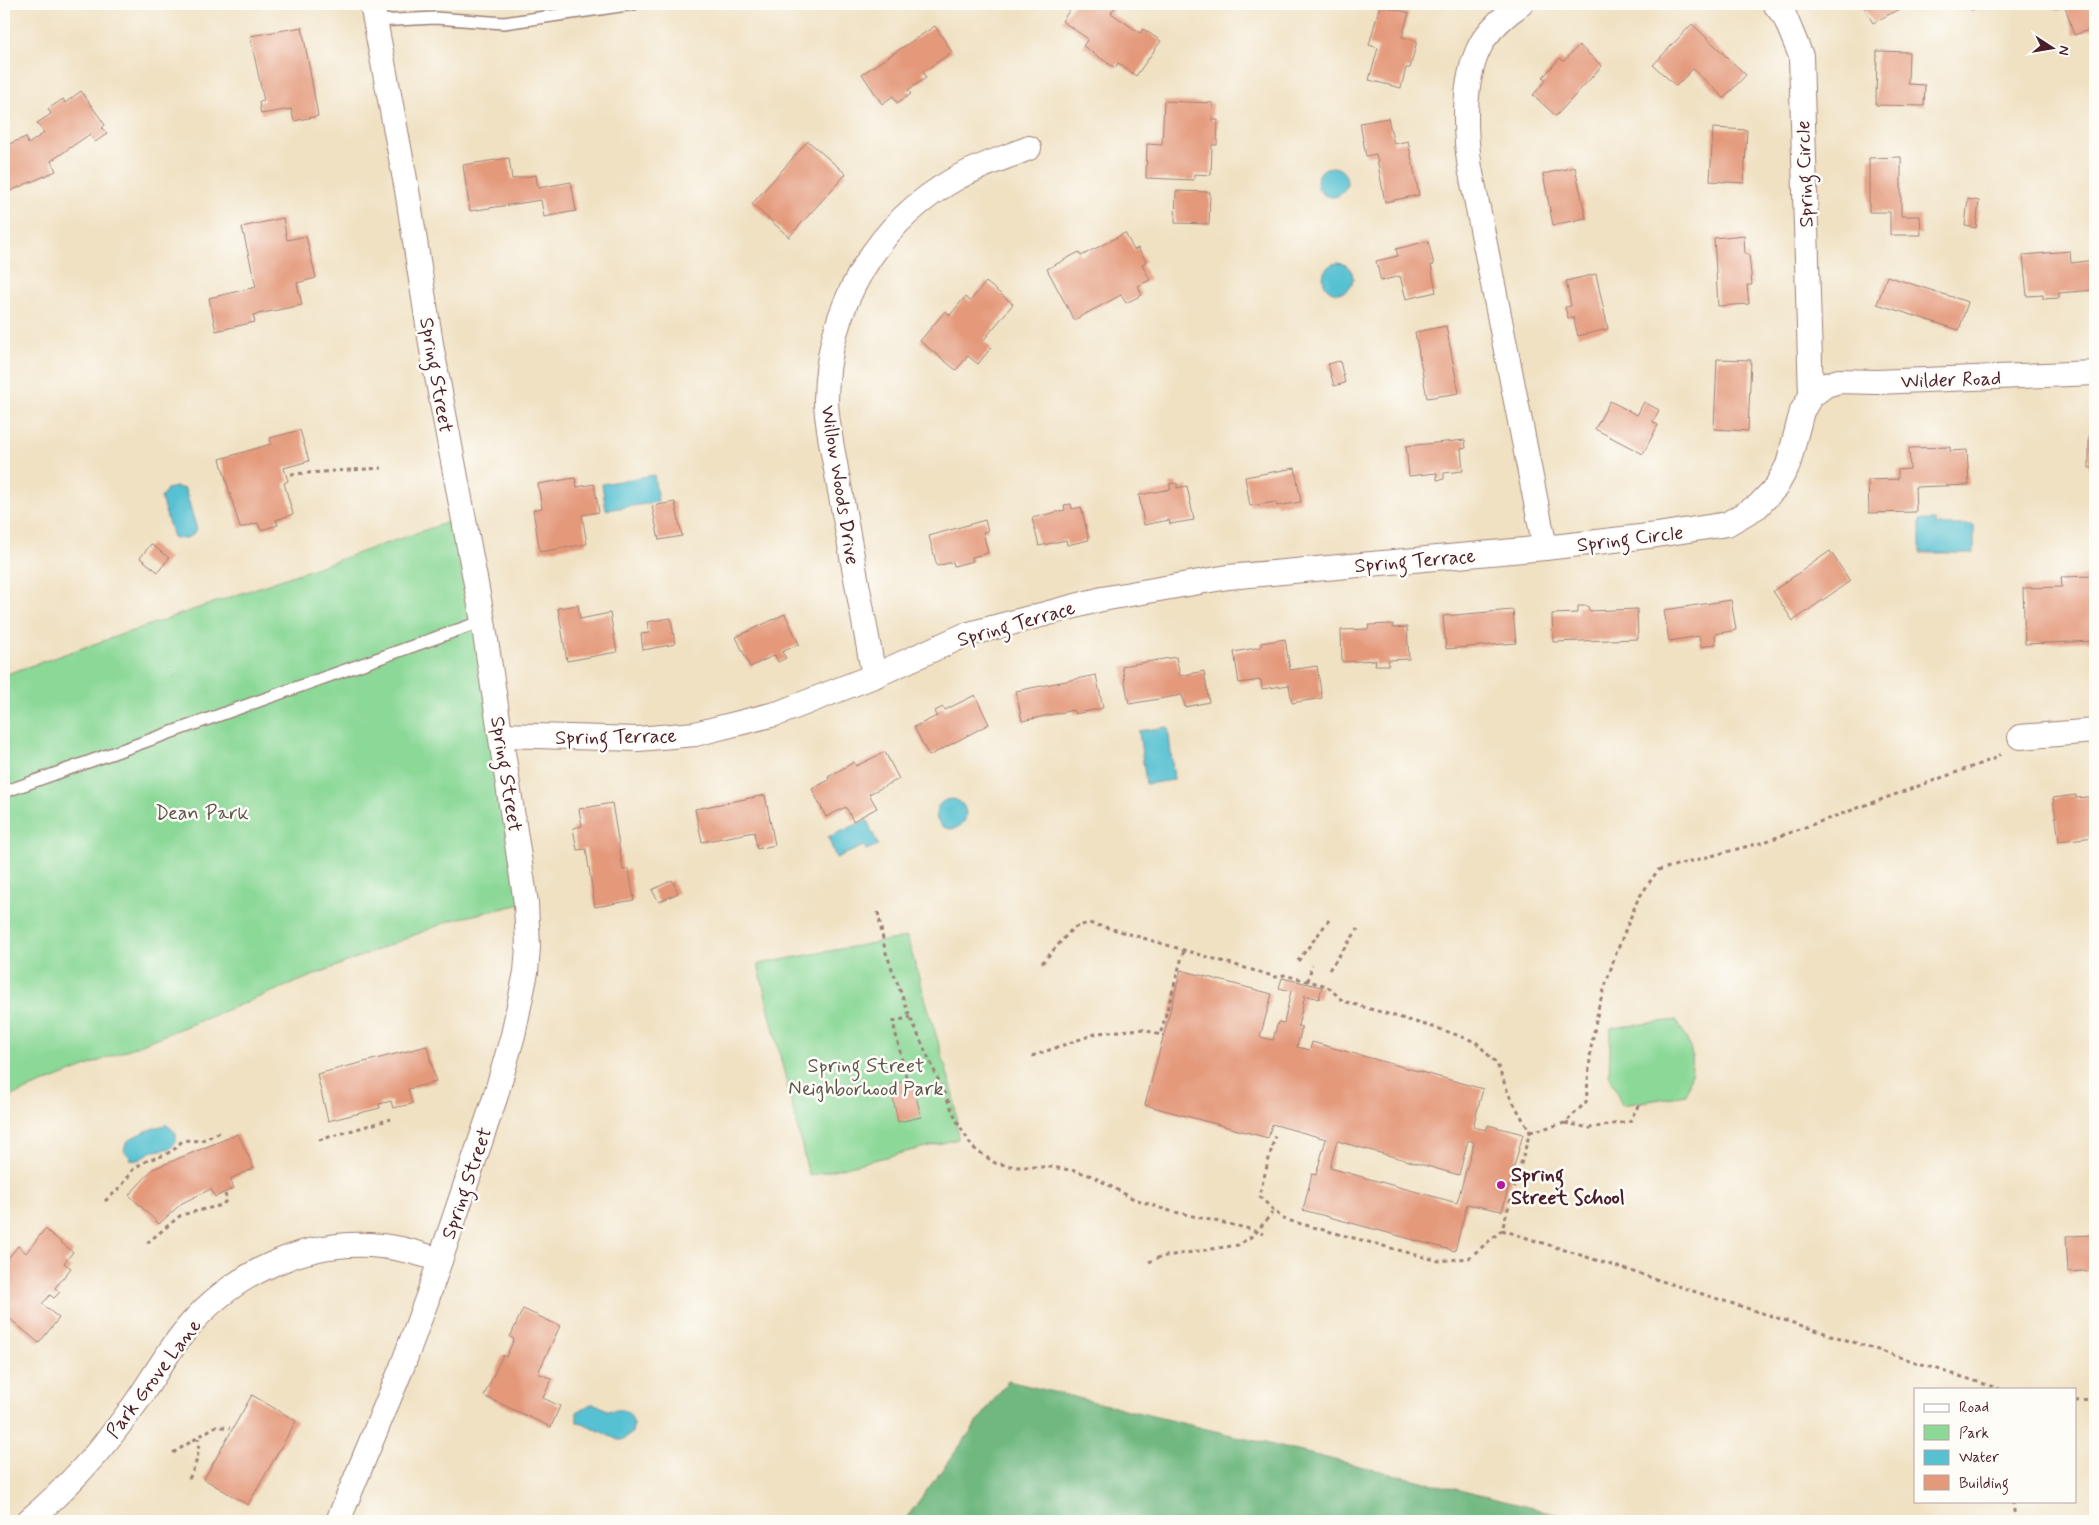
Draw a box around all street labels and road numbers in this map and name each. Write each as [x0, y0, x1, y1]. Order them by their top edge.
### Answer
street label: Spring Circle [1790, 120, 1823, 228]
street label: Spring Street [410, 315, 459, 435]
street label: Wilder Road [1900, 365, 2002, 396]
street label: Willow Woods Drive [814, 404, 865, 567]
street label: Spring Circle [1575, 520, 1685, 561]
street label: Spring Terrace [1353, 543, 1477, 582]
street label: Spring Terrace [954, 595, 1079, 656]
street label: Spring Street [481, 714, 528, 834]
street label: Spring Terrace [555, 723, 677, 754]
street label: Spring Street [436, 1124, 501, 1244]
street label: Park Grove Lane [100, 1313, 208, 1444]

